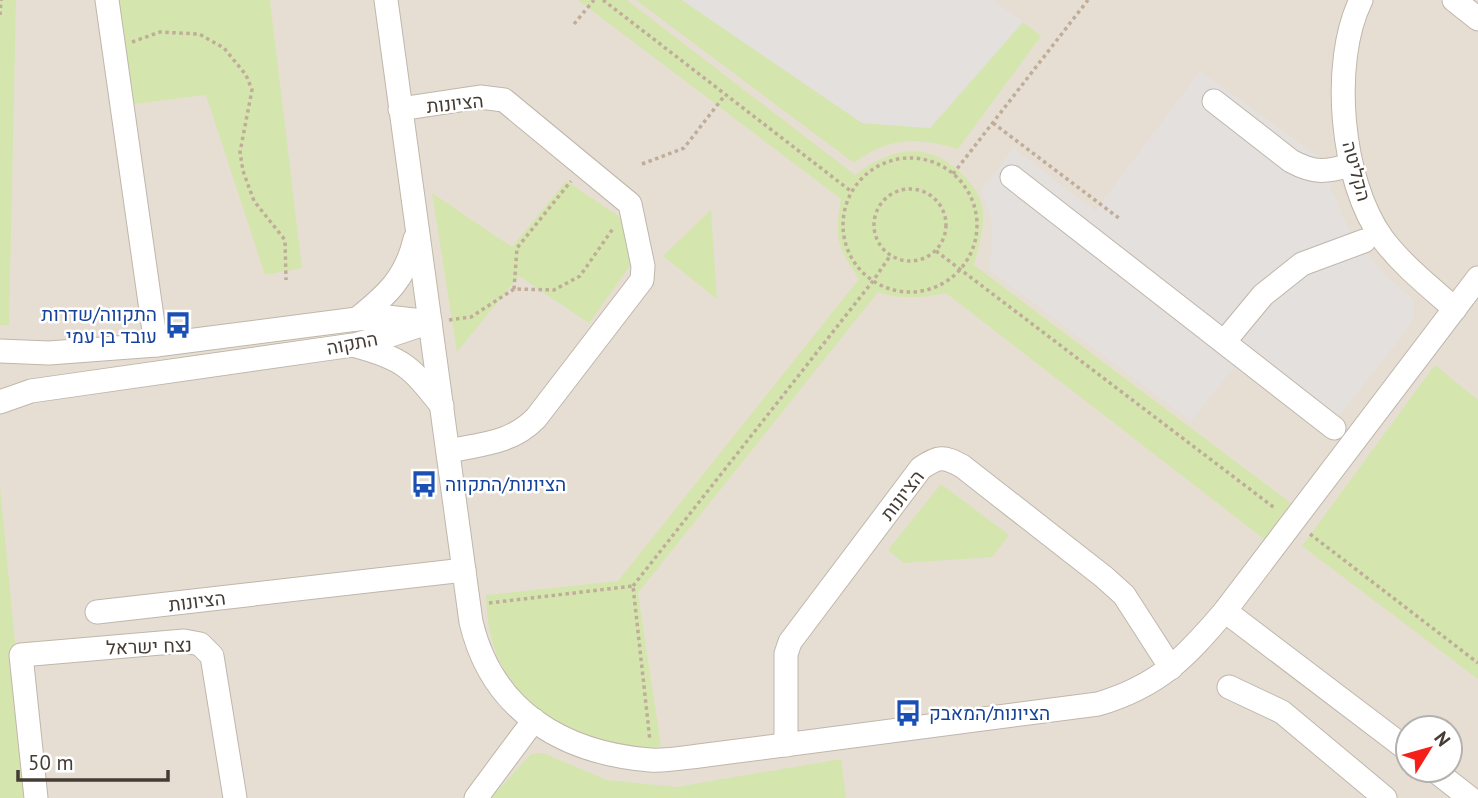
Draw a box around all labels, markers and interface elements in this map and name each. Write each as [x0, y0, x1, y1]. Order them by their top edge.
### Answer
street label: הציונות [425, 88, 485, 118]
street label: הקליטה [1337, 138, 1377, 204]
place label: התקווה/שדרות עובד בן עמי [41, 302, 157, 348]
bus stop icon: התקווה/שדרות עובד בן עמי [163, 310, 193, 340]
street label: התקוה [324, 326, 380, 360]
street label: הציונות [875, 465, 929, 525]
bus stop icon: הציונות/התקווה [409, 469, 439, 499]
place label: הציונות/התקווה [445, 472, 566, 496]
street label: הציונות [167, 586, 227, 616]
street label: נצח ישראל [106, 633, 192, 659]
bus stop icon: הציונות/המאבק [893, 698, 923, 728]
place label: הציונות/המאבק [929, 701, 1050, 725]
north arrow [1394, 714, 1464, 784]
text: N [1429, 727, 1456, 751]
scale bar [18, 738, 168, 782]
text: 50 m [28, 749, 74, 776]

